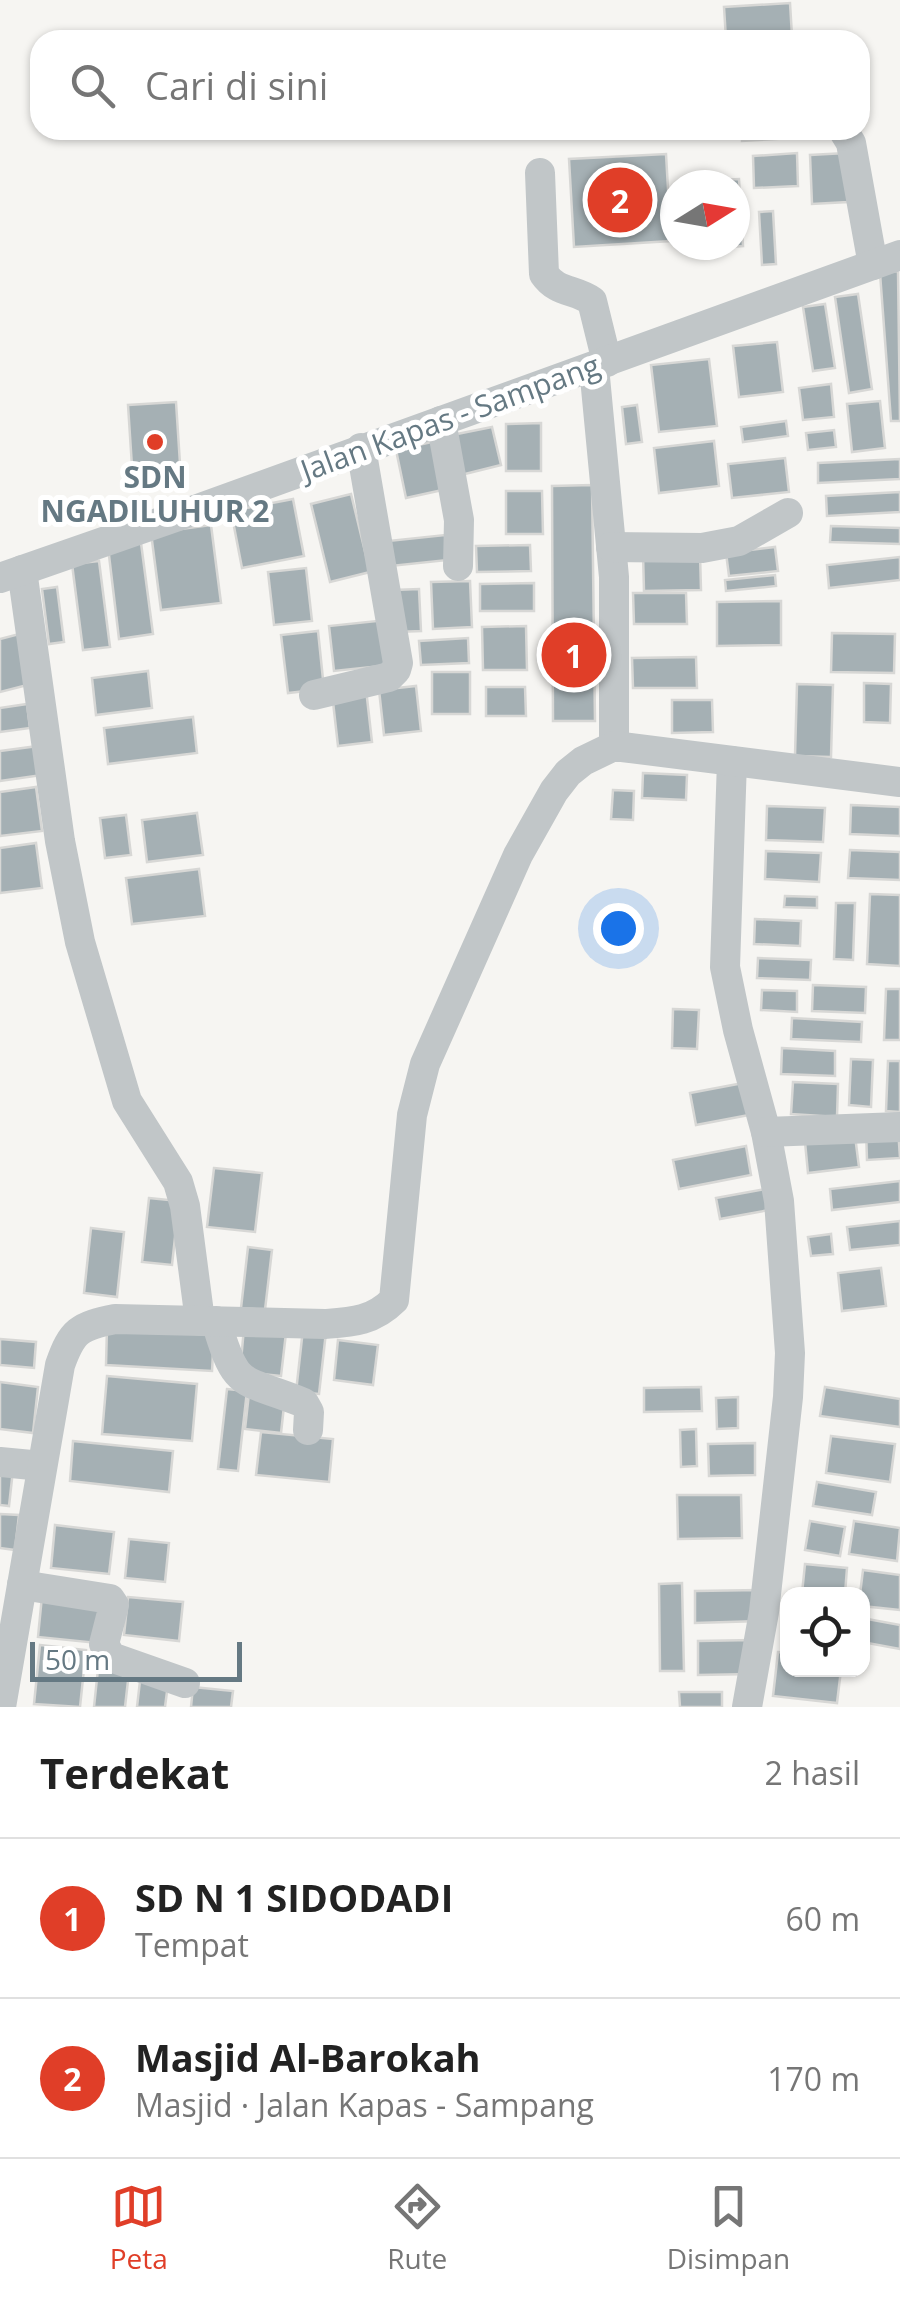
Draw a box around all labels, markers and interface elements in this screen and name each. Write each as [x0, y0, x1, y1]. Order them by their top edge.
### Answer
search box [30, 30, 870, 140]
icon: search [65, 58, 120, 113]
text: Cari di sini [145, 59, 328, 111]
pin: 2 [588, 162, 652, 238]
north arrow [660, 170, 750, 260]
street label: Jalan Kapas - Sampang [292, 344, 605, 491]
marker: SDN NGADILUHUR 2 [144, 431, 166, 453]
place label: SDN NGADILUHUR 2 [41, 456, 269, 531]
pin: 1 [542, 618, 606, 692]
your location [593, 903, 644, 954]
map controls [780, 1587, 870, 1677]
button: locate [780, 1587, 870, 1677]
scale bar [30, 1637, 242, 1682]
text: 50 m [45, 1640, 110, 1678]
text: Terdekat [40, 1744, 229, 1801]
text: 2 hasil [765, 1751, 860, 1794]
text: SD N 1 SIDODADI [135, 1871, 453, 1923]
text: 1 [63, 1897, 82, 1940]
text: 60 m [785, 1897, 860, 1940]
text: Tempat [135, 1923, 249, 1966]
text: Masjid Al-Barokah [135, 2031, 481, 2083]
text: 2 [63, 2057, 82, 2100]
text: 170 m [767, 2057, 860, 2100]
text: Masjid · Jalan Kapas - Sampang [135, 2083, 594, 2126]
tab: Peta [110, 2179, 168, 2277]
tab: Rute [387, 2179, 447, 2277]
tab: Disimpan [667, 2179, 790, 2277]

